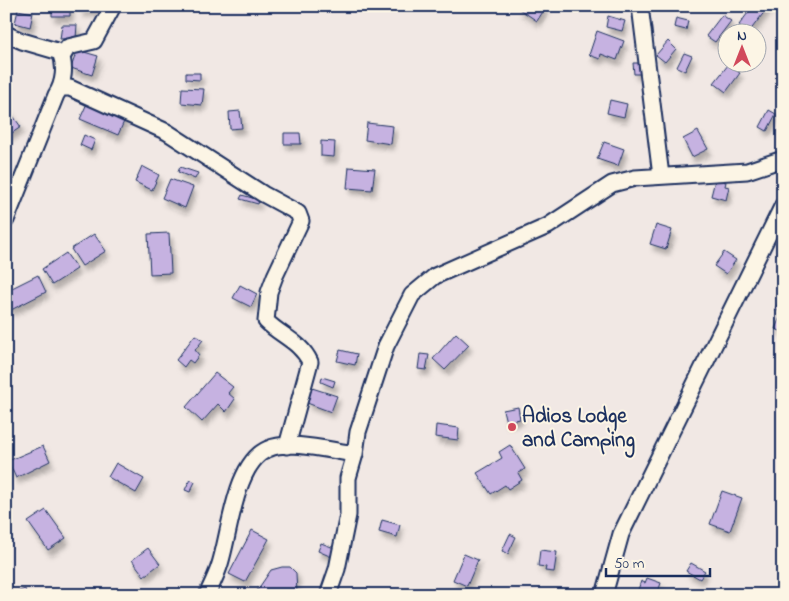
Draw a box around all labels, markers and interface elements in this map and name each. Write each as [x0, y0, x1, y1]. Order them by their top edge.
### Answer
north arrow [716, 22, 766, 72]
text: N [737, 26, 747, 47]
place label: Adios Lodge and Camping [522, 402, 635, 458]
marker: Adios Lodge and Camping [506, 421, 518, 433]
scale bar [606, 546, 710, 578]
text: 50 m [614, 553, 645, 575]

